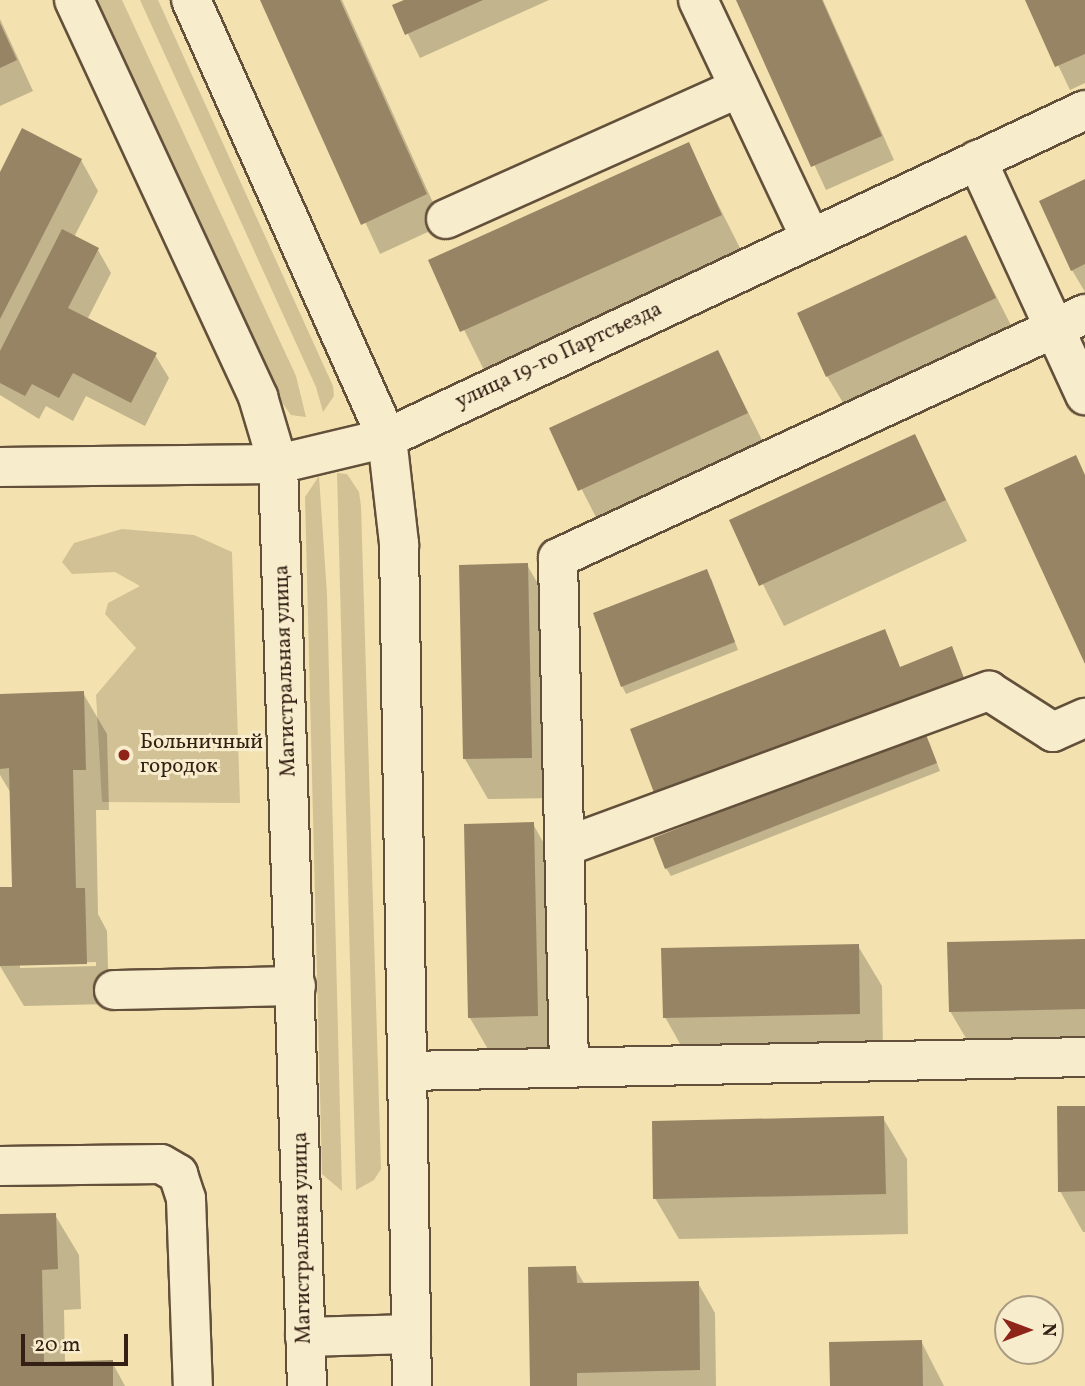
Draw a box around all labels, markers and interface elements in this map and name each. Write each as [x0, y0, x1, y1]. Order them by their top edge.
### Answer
street label: улица 19-го Партсъезда [452, 297, 666, 415]
street label: Магистральная улица [270, 564, 302, 778]
place label: Больничный городок [140, 730, 263, 780]
marker: Больничный городок [114, 745, 134, 765]
street label: Магистральная улица [289, 1131, 317, 1345]
north arrow [994, 1295, 1064, 1365]
scale bar [24, 1320, 131, 1364]
text: N [1035, 1323, 1061, 1337]
text: 20 m [34, 1331, 80, 1360]

